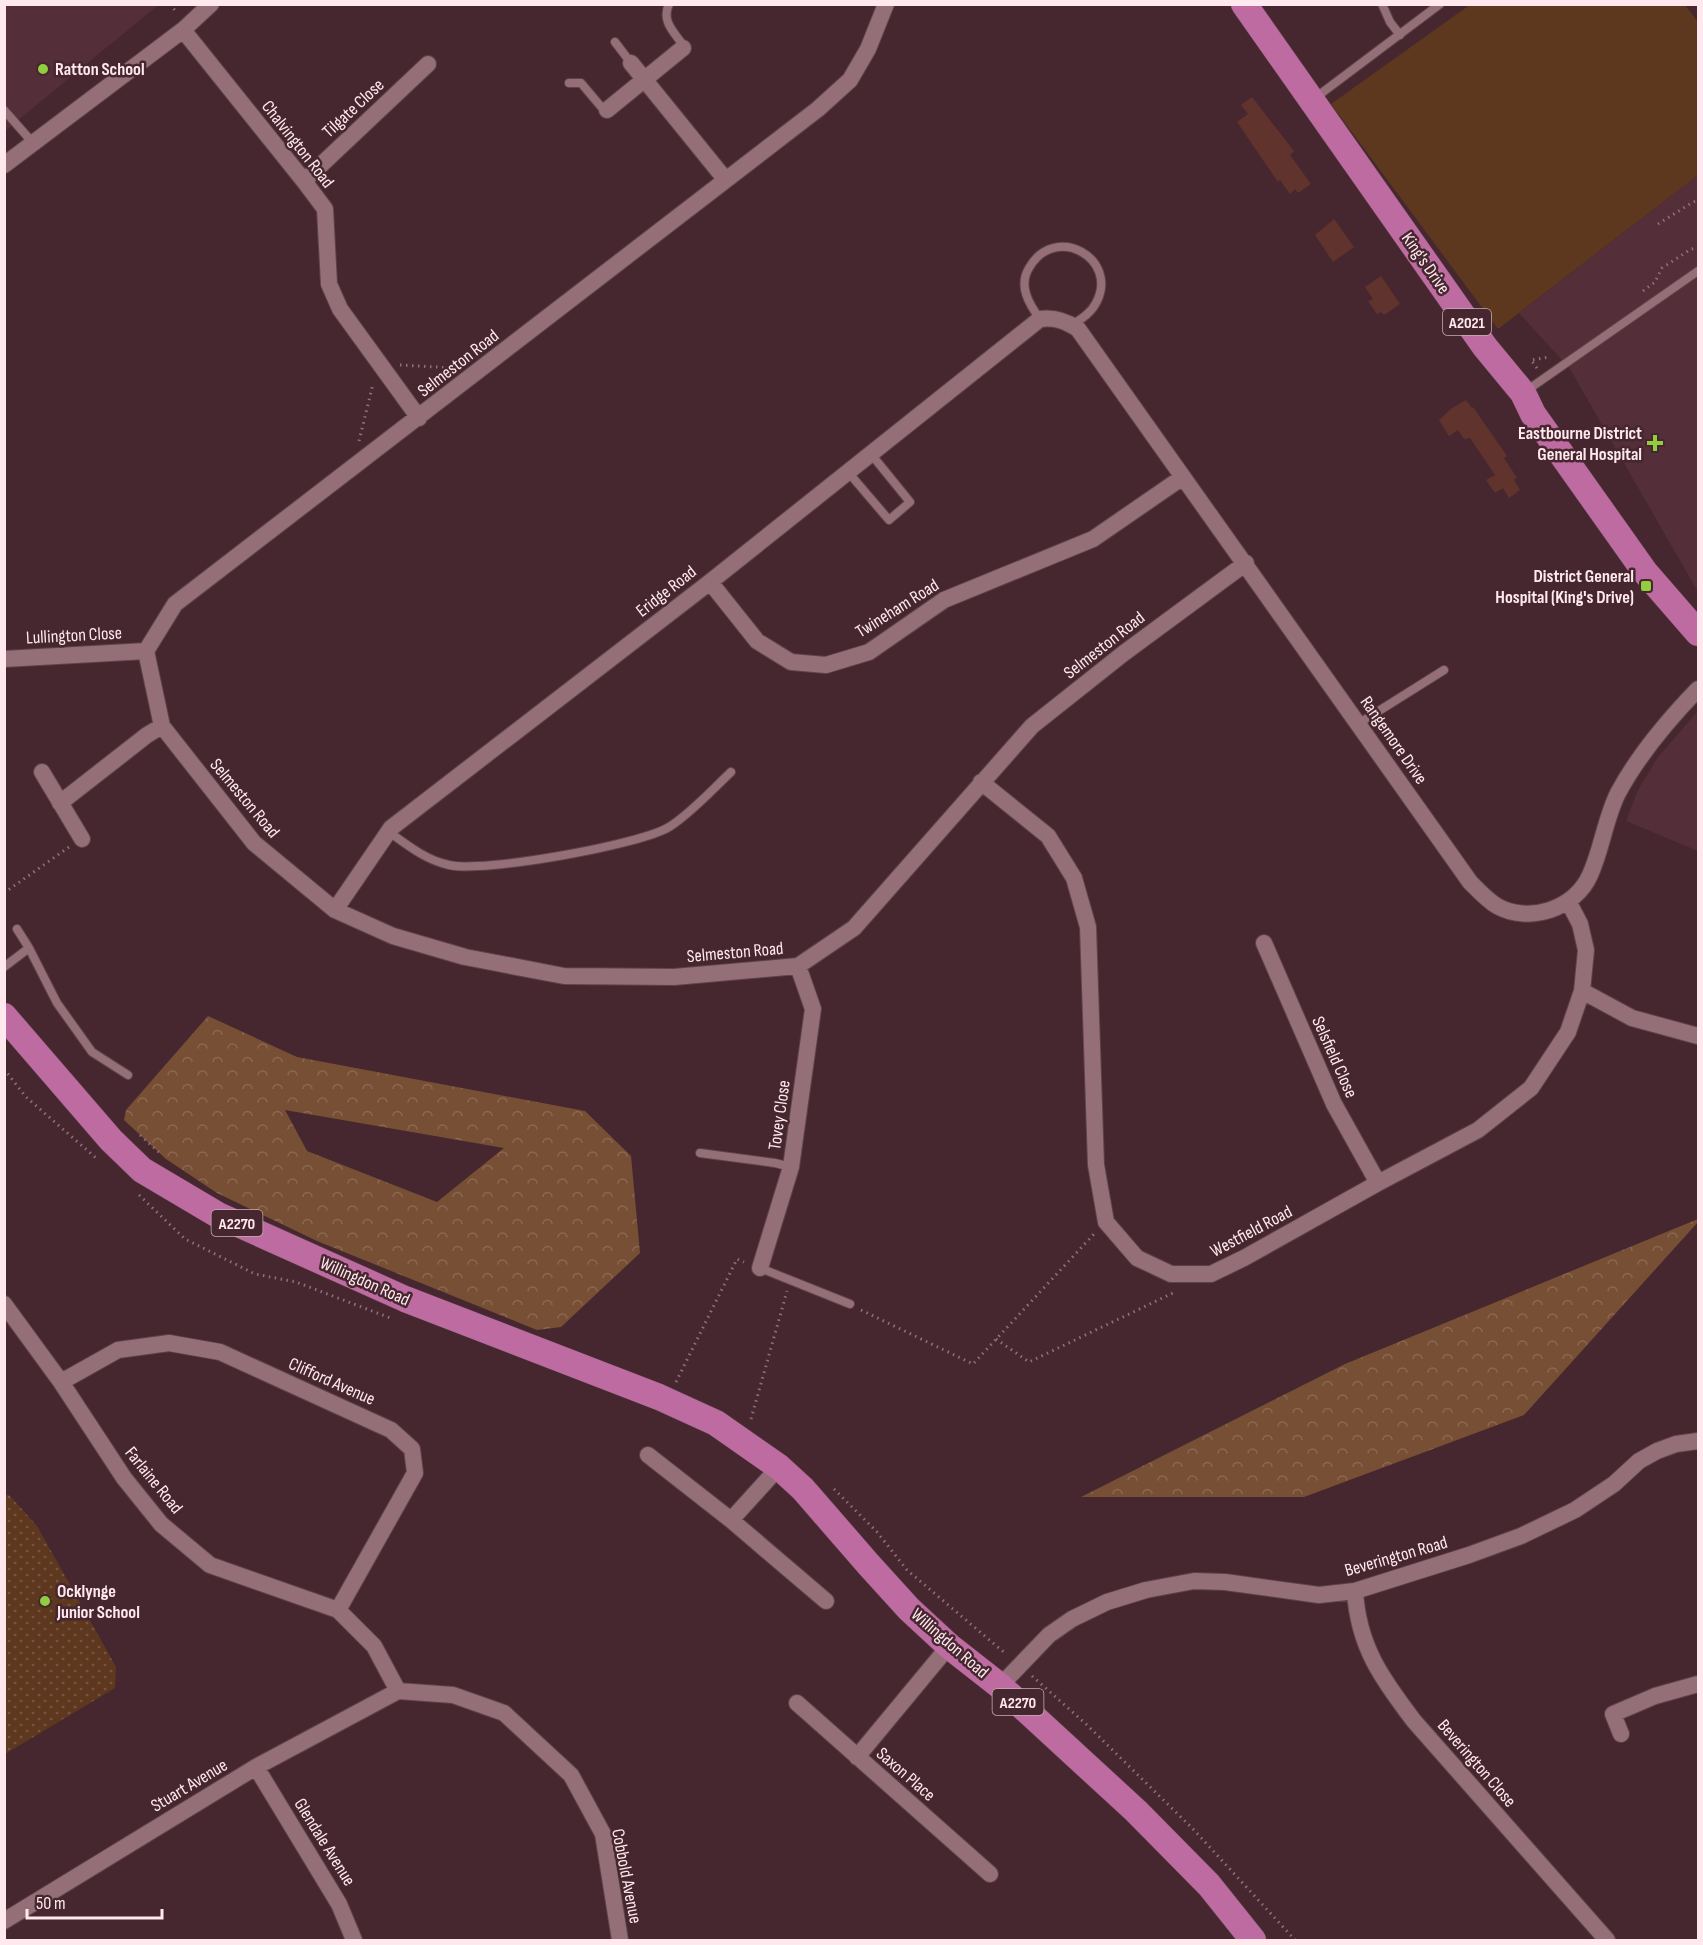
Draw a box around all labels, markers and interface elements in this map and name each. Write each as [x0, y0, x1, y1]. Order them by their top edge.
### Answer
place label: Ratton School [55, 59, 145, 80]
marker: Ratton School [36, 62, 50, 76]
street label: Tilgate Close [318, 75, 389, 142]
street label: Chalvington Road [257, 96, 338, 192]
street label: King's Drive [1397, 229, 1454, 298]
road number: A2021 [1443, 309, 1491, 335]
street label: Selmeston Road [414, 325, 503, 402]
place label: Eastbourne District General Hospital [1518, 423, 1642, 465]
marker: Eastbourne District General Hospital [1646, 434, 1664, 452]
street label: Eridge Road [632, 561, 701, 621]
place label: District General Hospital (King's Drive) [1495, 566, 1634, 608]
street label: Twineham Road [852, 575, 943, 642]
marker: District General Hospital (King's Drive) [1639, 579, 1653, 593]
street label: Selmeston Road [1060, 607, 1149, 684]
street label: Lullington Close [26, 622, 123, 648]
street label: Rangemore Drive [1356, 692, 1432, 788]
street label: Selmeston Road [205, 754, 284, 842]
street label: Selmeston Road [686, 938, 784, 967]
street label: Selsfield Close [1307, 1013, 1362, 1101]
street label: Tovey Close [764, 1079, 795, 1151]
street label: Westfield Road [1207, 1201, 1296, 1262]
road number: A2270 [212, 1210, 262, 1236]
street label: Willingdon Road [317, 1252, 413, 1311]
street label: Clifford Avenue [285, 1353, 378, 1410]
street label: Farlaine Road [120, 1443, 187, 1518]
street label: Beverington Road [1342, 1532, 1450, 1581]
place label: Ocklynge Junior School [56, 1581, 140, 1623]
marker: Ocklynge Junior School [38, 1594, 52, 1608]
street label: Willingdon Road [907, 1604, 993, 1683]
road number: A2270 [992, 1689, 1044, 1715]
street label: Beverington Close [1433, 1715, 1520, 1811]
street label: Saxon Place [872, 1743, 939, 1806]
street label: Stuart Avenue [147, 1754, 231, 1816]
street label: Glendale Avenue [289, 1795, 360, 1890]
street label: Cobbold Avenue [607, 1827, 646, 1925]
scale bar [27, 1882, 162, 1920]
text: 50 m [36, 1893, 66, 1914]

